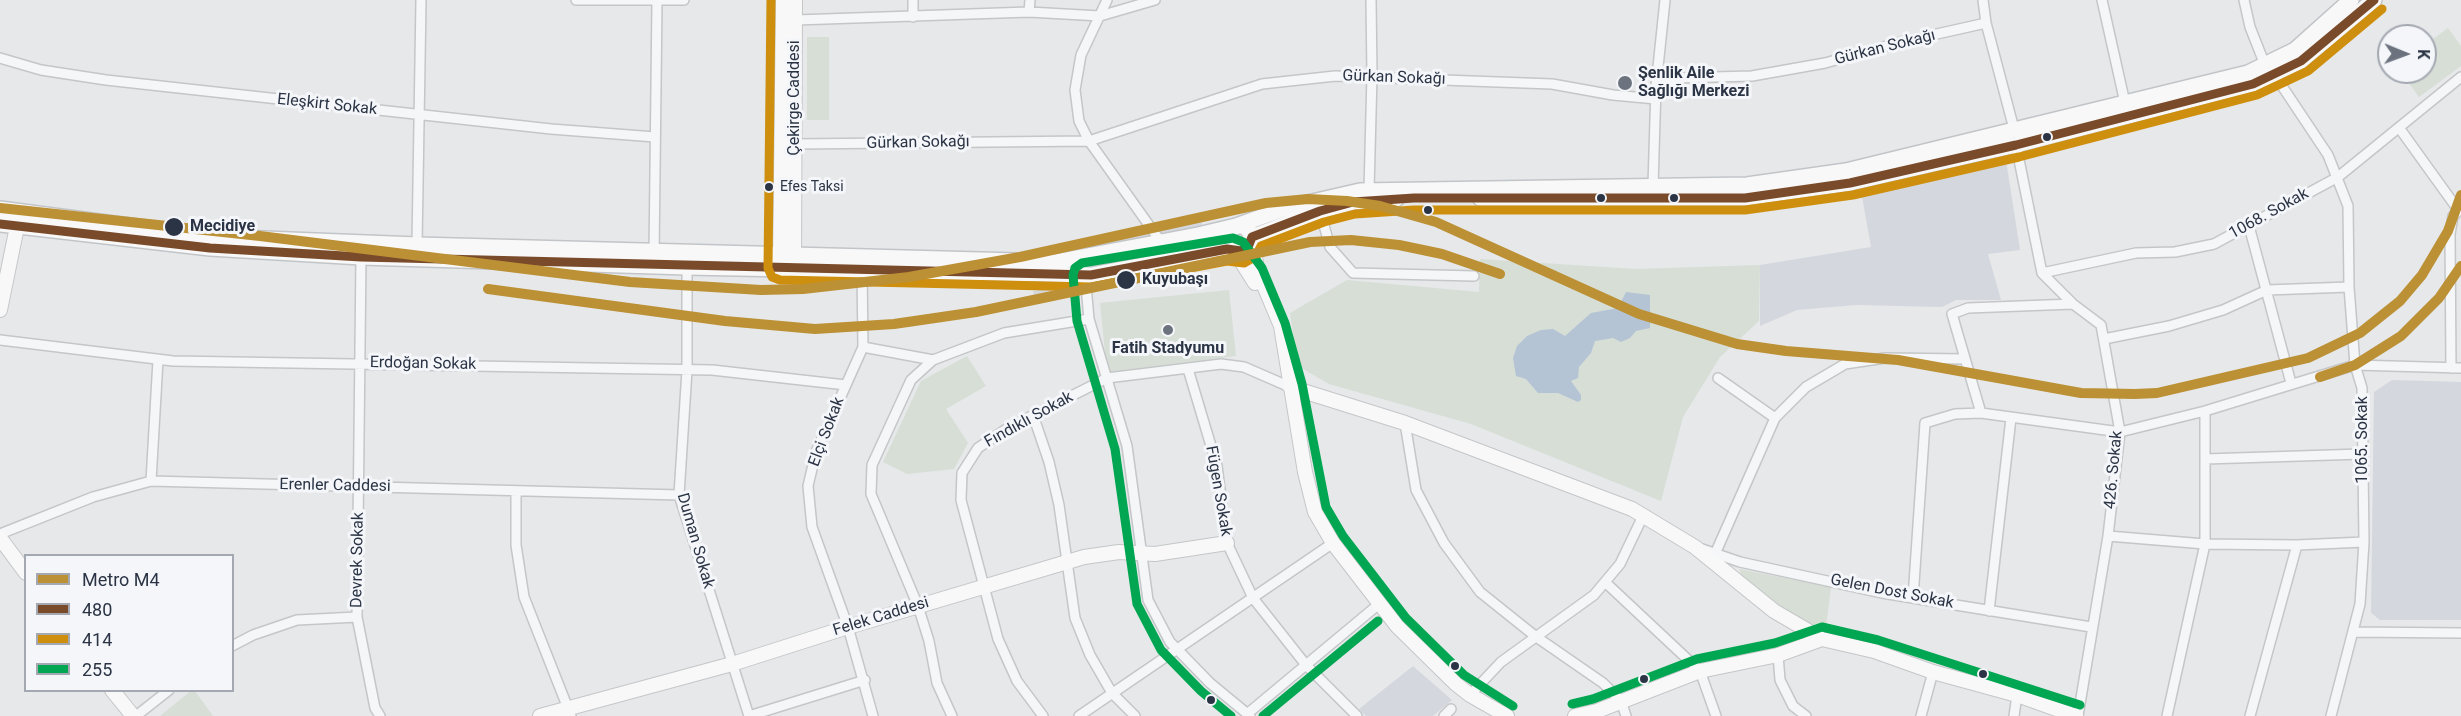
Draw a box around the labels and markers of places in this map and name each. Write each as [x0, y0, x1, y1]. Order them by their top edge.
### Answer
place label: Şenlik Aile Sağlığı Merkezi [1638, 64, 1750, 102]
marker: Şenlik Aile Sağlığı Merkezi [1616, 74, 1634, 92]
unlabelled marker [2041, 131, 2053, 143]
place label: Efes Taksi [780, 179, 844, 195]
marker: Efes Taksi [763, 181, 775, 193]
unlabelled marker [1595, 192, 1607, 204]
unlabelled marker [1668, 192, 1680, 204]
unlabelled marker [1422, 204, 1434, 216]
marker: Mecidiye [163, 216, 185, 238]
place label: Mecidiye [190, 217, 255, 237]
marker: Kuyubaşı [1115, 269, 1137, 291]
place label: Kuyubaşı [1142, 270, 1208, 290]
marker: Fatih Stadyumu [1161, 323, 1175, 337]
place label: Fatih Stadyumu [1112, 339, 1224, 359]
unlabelled marker [1449, 660, 1461, 672]
unlabelled marker [1977, 668, 1989, 680]
unlabelled marker [1638, 673, 1650, 685]
unlabelled marker [1205, 694, 1217, 706]

